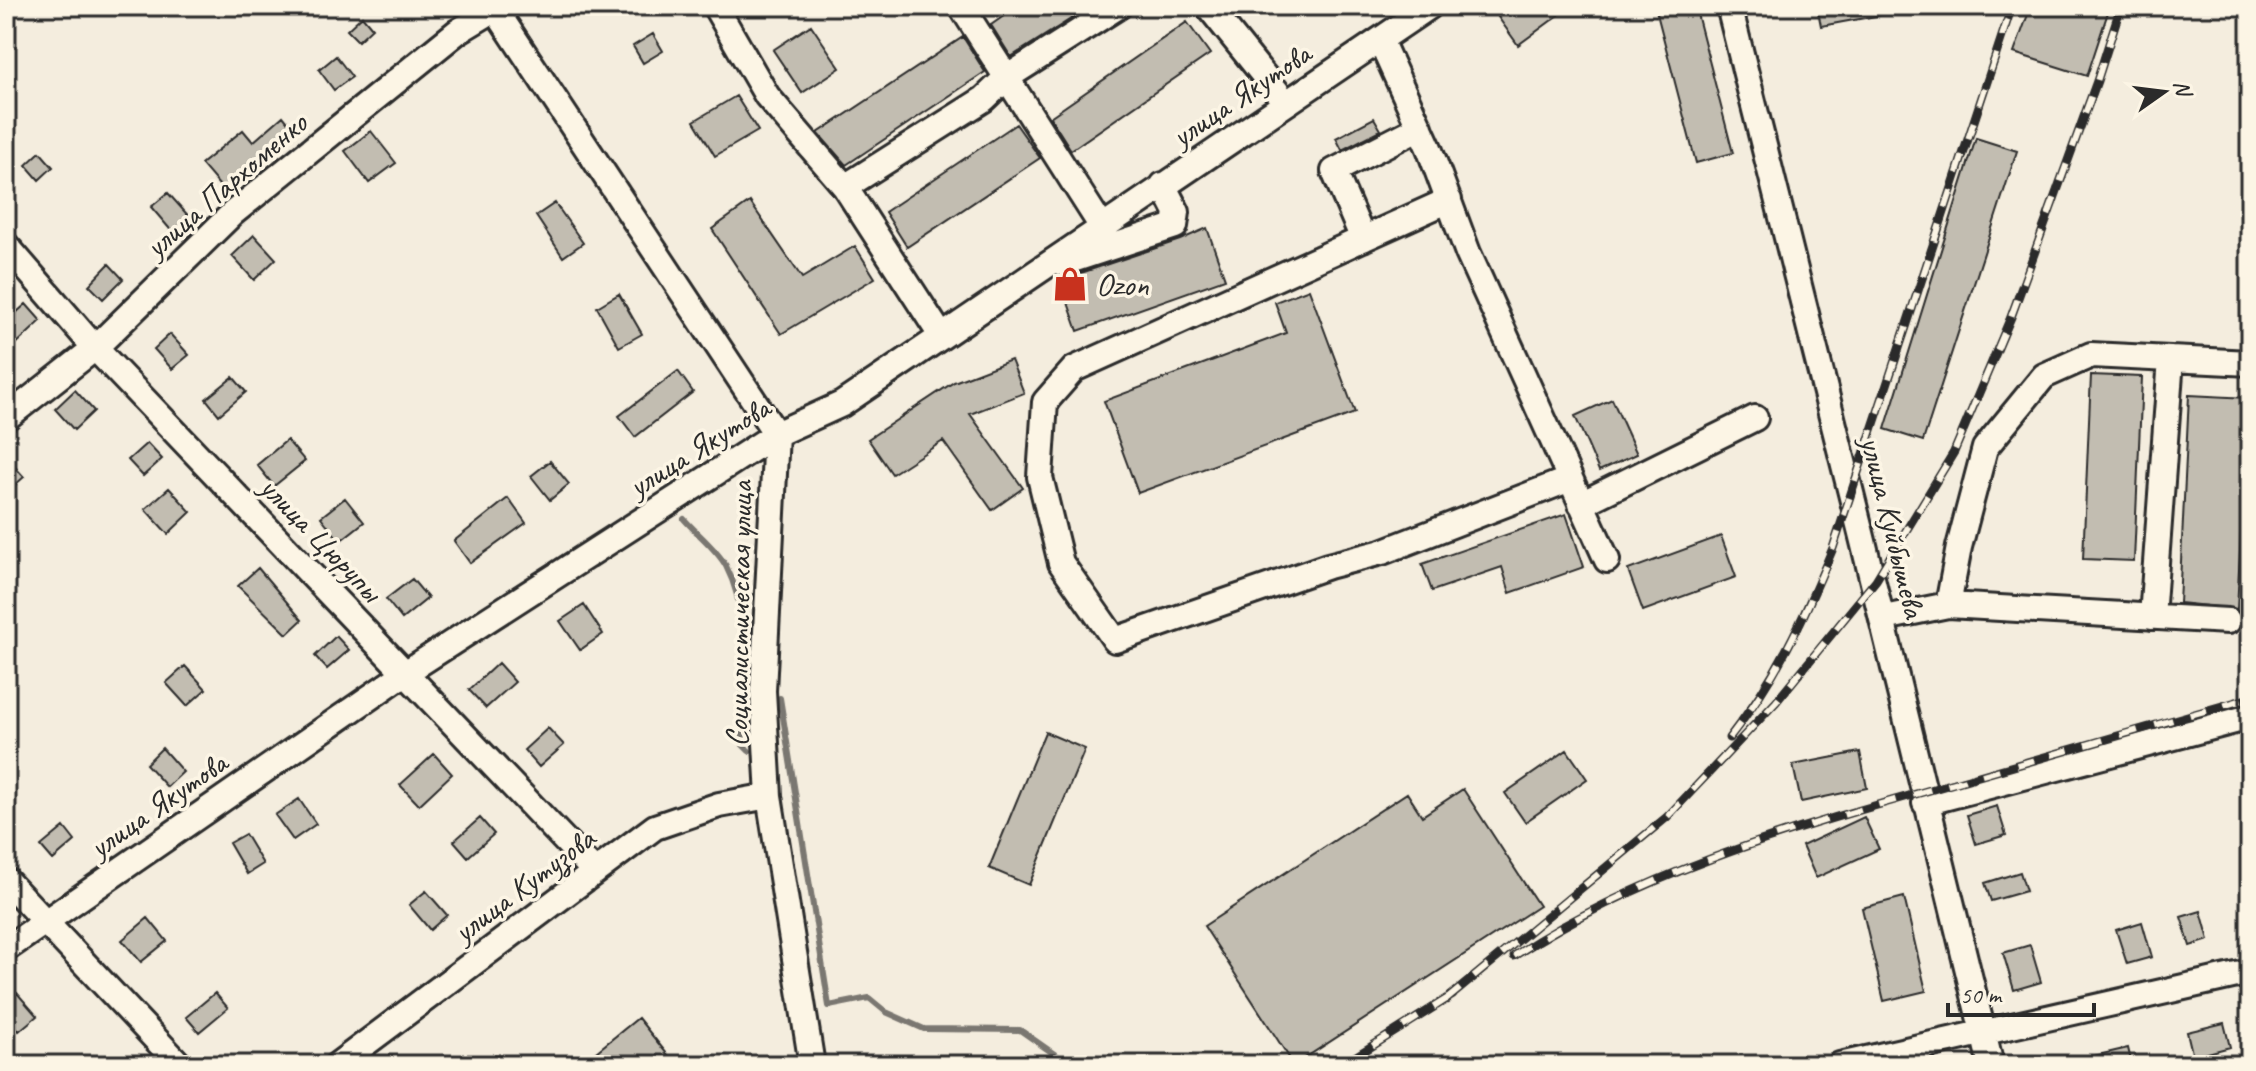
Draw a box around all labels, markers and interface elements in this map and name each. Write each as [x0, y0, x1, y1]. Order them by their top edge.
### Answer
street label: улица Якутова [1162, 32, 1321, 158]
north arrow [2124, 52, 2204, 132]
text: N [2167, 77, 2198, 101]
street label: улица Пархоменко [135, 102, 317, 268]
place label: Ozon [1096, 264, 1149, 305]
shop icon: Ozon [1051, 265, 1089, 303]
street label: улица Якутова [619, 386, 780, 508]
street label: улица Куйбышева [1850, 430, 1936, 624]
street label: улица Цюрупы [250, 466, 393, 612]
street label: Социалистическая улица [716, 479, 762, 747]
street label: улица Якутова [79, 741, 237, 869]
street label: улица Кутузова [443, 817, 605, 953]
scale bar [1948, 967, 2094, 1017]
text: 50 m [1960, 980, 2003, 1010]

